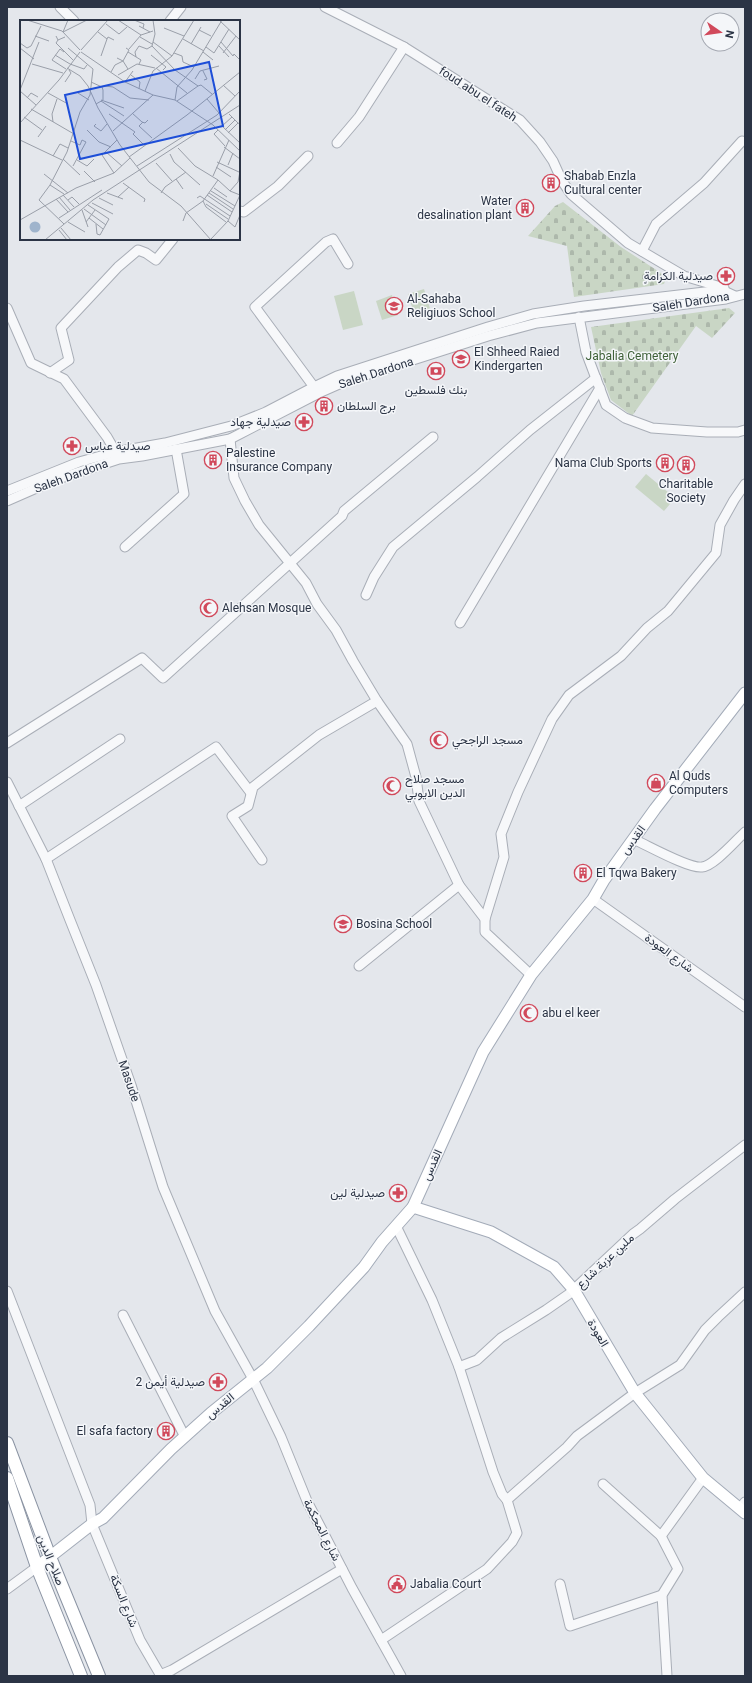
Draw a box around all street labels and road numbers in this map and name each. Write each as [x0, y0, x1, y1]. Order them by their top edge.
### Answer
street label: foud abu el fateh [436, 64, 520, 124]
street label: Saleh Dardona [652, 289, 730, 315]
street label: Saleh Dardona [337, 354, 415, 392]
street label: Saleh Dardona [32, 456, 110, 496]
street label: القدس [618, 823, 649, 858]
street label: شارع العودة [641, 931, 696, 977]
street label: Masude [115, 1058, 143, 1104]
street label: القدس [419, 1147, 446, 1183]
street label: ملين عزبة شارع [573, 1231, 638, 1293]
street label: العودة [583, 1317, 612, 1350]
street label: القدس [203, 1390, 238, 1423]
street label: شارع المحكمة [299, 1497, 344, 1564]
street label: صلاح الدين [33, 1532, 68, 1588]
street label: شارع السكة [105, 1572, 141, 1630]

